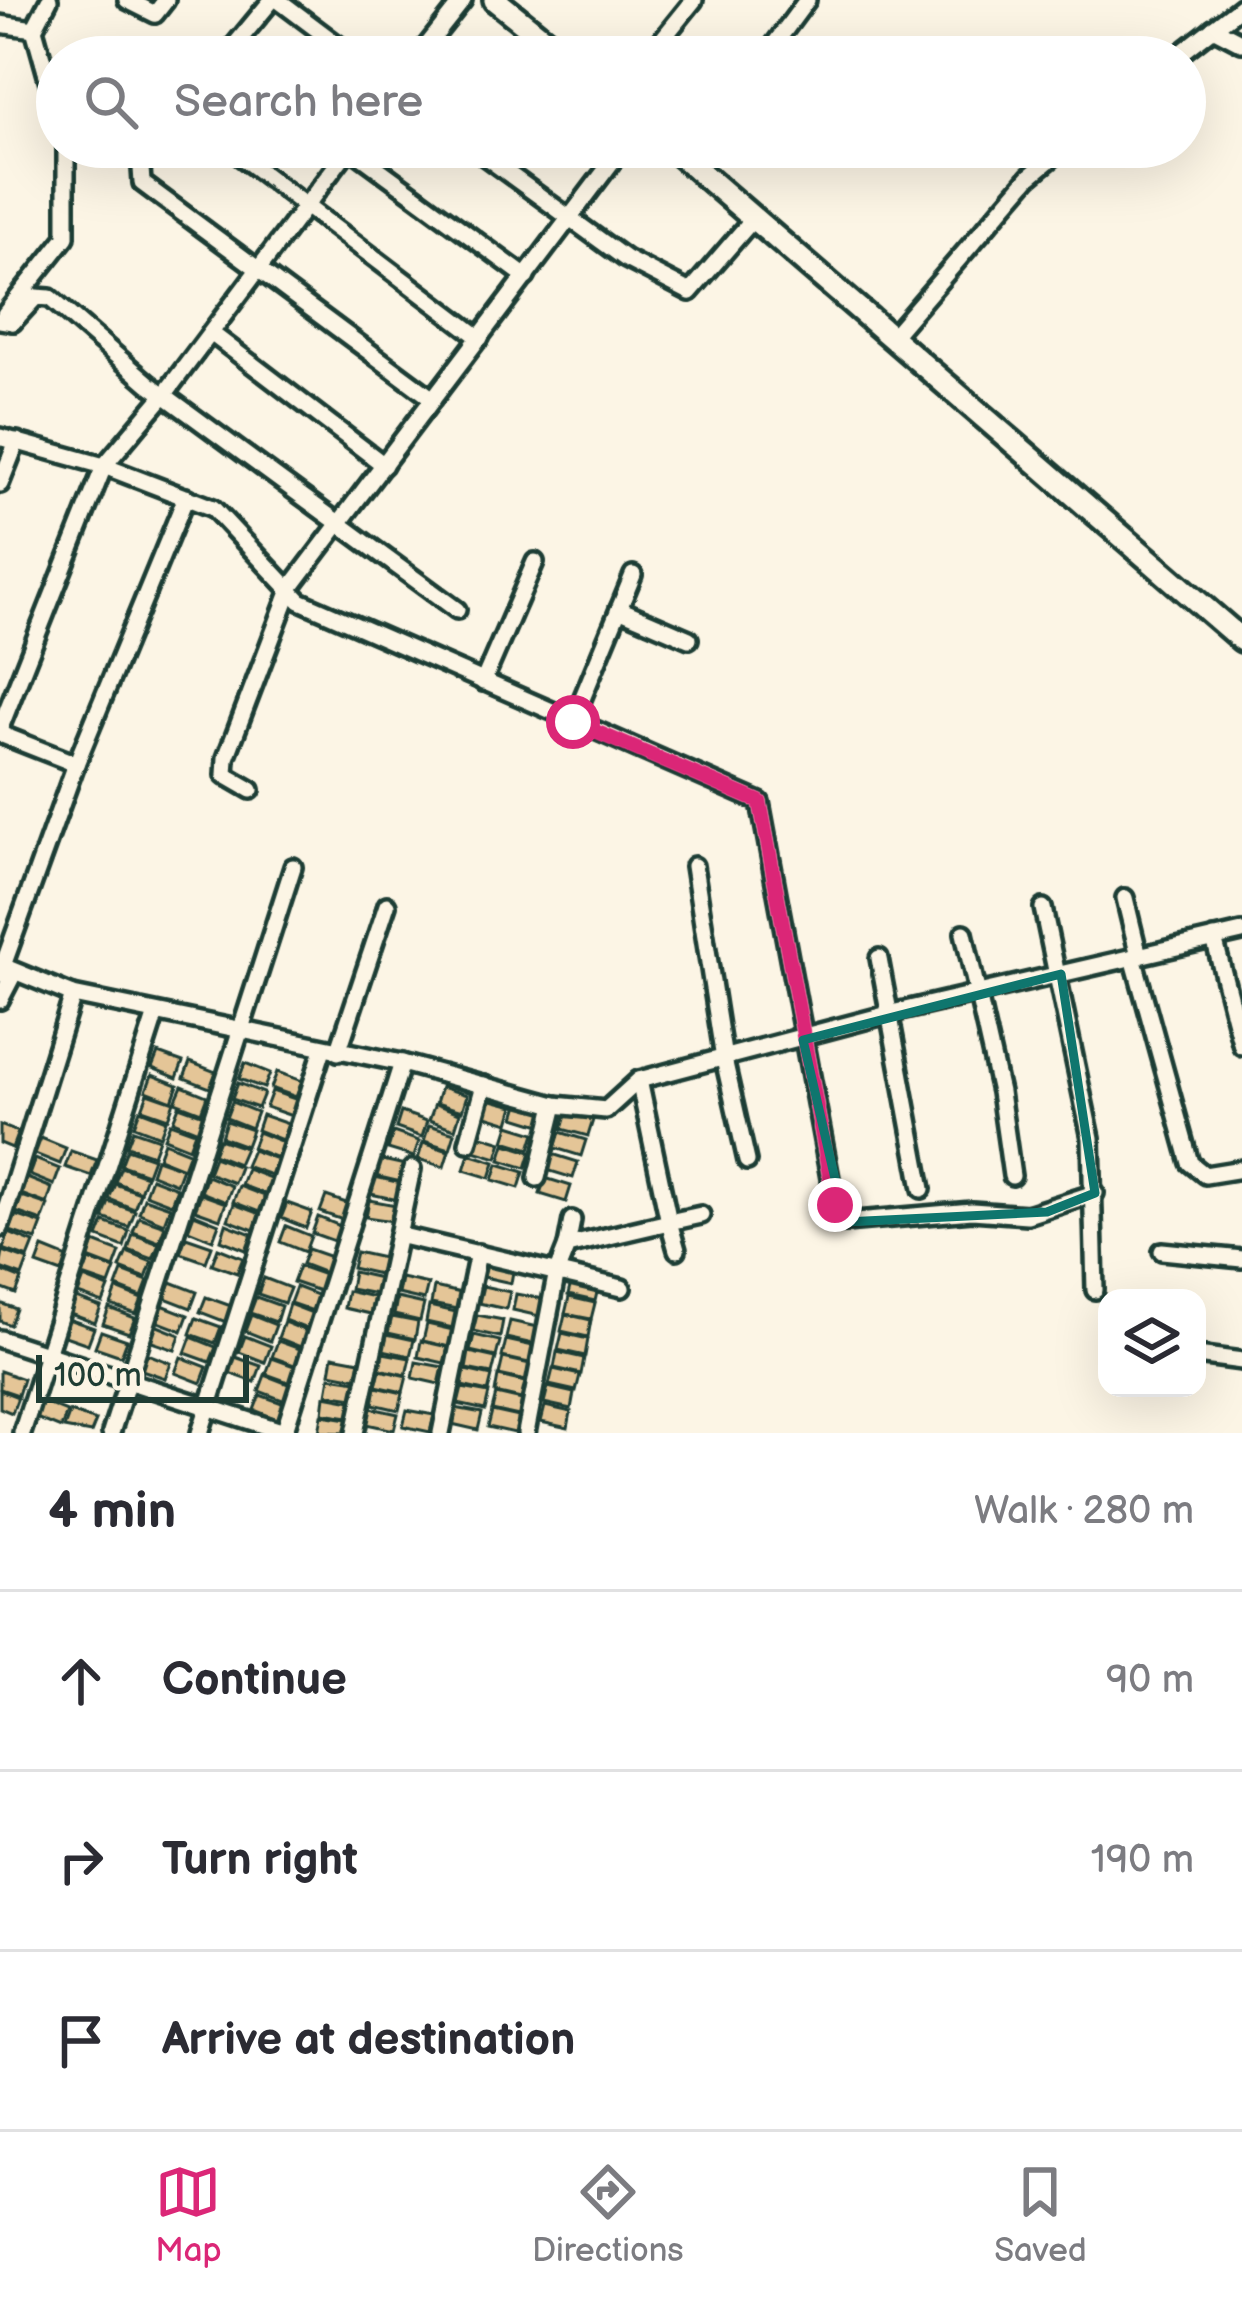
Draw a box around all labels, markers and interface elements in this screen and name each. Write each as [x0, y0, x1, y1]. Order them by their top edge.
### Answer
search box [36, 36, 1206, 168]
icon: search [78, 69, 144, 135]
text: Search here [174, 75, 423, 130]
route start [546, 695, 600, 749]
route end [808, 1178, 862, 1232]
map controls [1098, 1289, 1206, 1397]
button: layers [1098, 1289, 1206, 1397]
scale bar [36, 1349, 249, 1402]
text: 100 m [54, 1356, 142, 1396]
text: 4 min [48, 1481, 176, 1542]
text: Walk · 280 m [974, 1488, 1194, 1535]
icon: ahead [48, 1648, 114, 1714]
text: Continue [162, 1653, 347, 1708]
text: 90 m [1106, 1657, 1194, 1704]
icon: right [48, 1828, 114, 1894]
text: Turn right [162, 1833, 358, 1888]
text: 190 m [1091, 1837, 1194, 1884]
icon: arrive [48, 2008, 114, 2074]
text: Arrive at destination [162, 2013, 575, 2068]
tab: Map [155, 2159, 222, 2271]
tab: Directions [532, 2159, 684, 2271]
tab: Saved [994, 2159, 1087, 2271]

